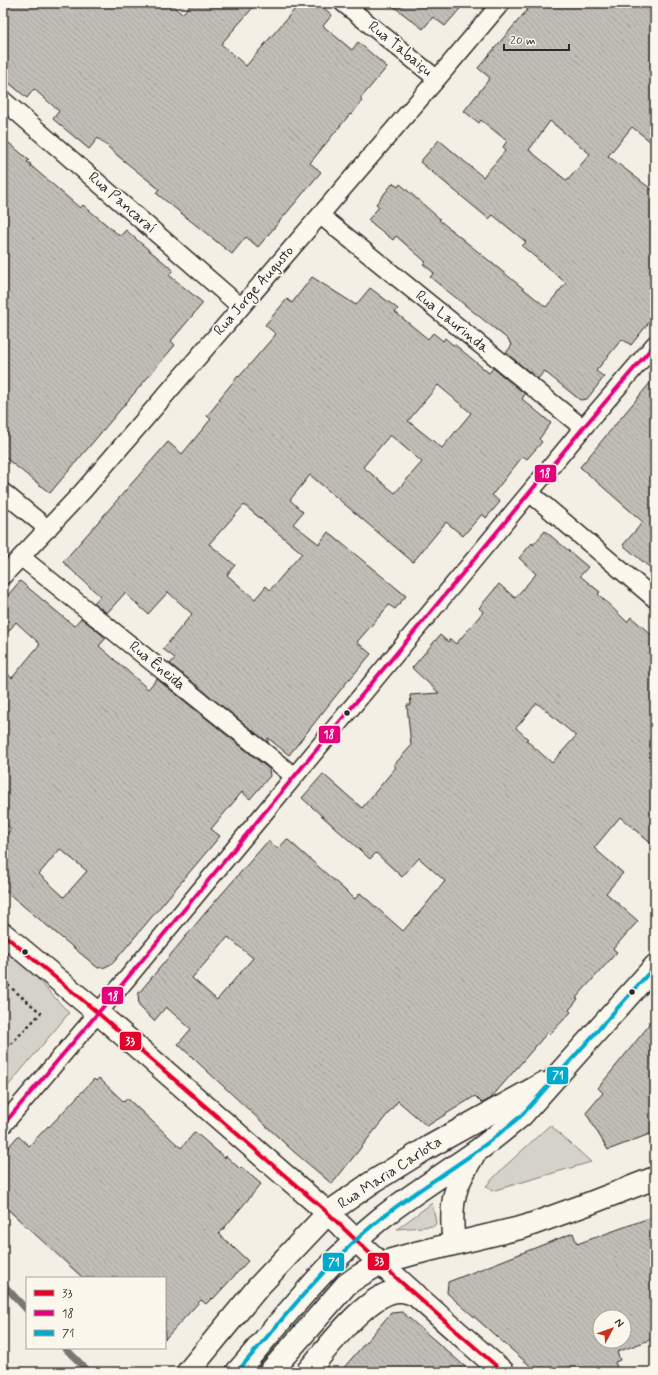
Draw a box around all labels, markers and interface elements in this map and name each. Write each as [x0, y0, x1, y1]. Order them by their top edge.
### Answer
street label: Rua Tabaiçu [364, 17, 437, 81]
scale bar [504, 26, 569, 52]
text: 20 m [510, 33, 536, 49]
street label: Rua Pancaraí [84, 168, 160, 238]
street label: Rua Jorge Augusto [209, 242, 299, 341]
street label: Rua Laurinda [411, 286, 494, 359]
line badge: 18 [534, 464, 557, 483]
text: 18 [540, 467, 550, 481]
street label: Rua Êneida [124, 637, 190, 695]
unlabelled marker [342, 708, 352, 718]
line badge: 18 [318, 725, 341, 744]
text: 18 [324, 728, 334, 742]
unlabelled marker [20, 947, 30, 957]
line badge: 18 [101, 986, 124, 1005]
unlabelled marker [627, 987, 637, 997]
text: 18 [108, 990, 118, 1004]
line badge: 33 [119, 1031, 142, 1051]
text: 33 [125, 1035, 135, 1049]
line badge: 71 [546, 1066, 569, 1085]
text: 71 [552, 1069, 564, 1083]
street label: Rua Maria Carlota [334, 1132, 446, 1214]
line badge: 71 [322, 1252, 345, 1272]
line badge: 33 [367, 1252, 390, 1271]
text: 33 [374, 1255, 384, 1269]
text: 71 [328, 1256, 340, 1270]
legend [26, 1277, 166, 1349]
text: 33 [62, 1286, 73, 1302]
text: 18 [62, 1306, 74, 1322]
north arrow [592, 1309, 632, 1349]
text: N [611, 1316, 626, 1330]
text: 71 [62, 1326, 74, 1342]

